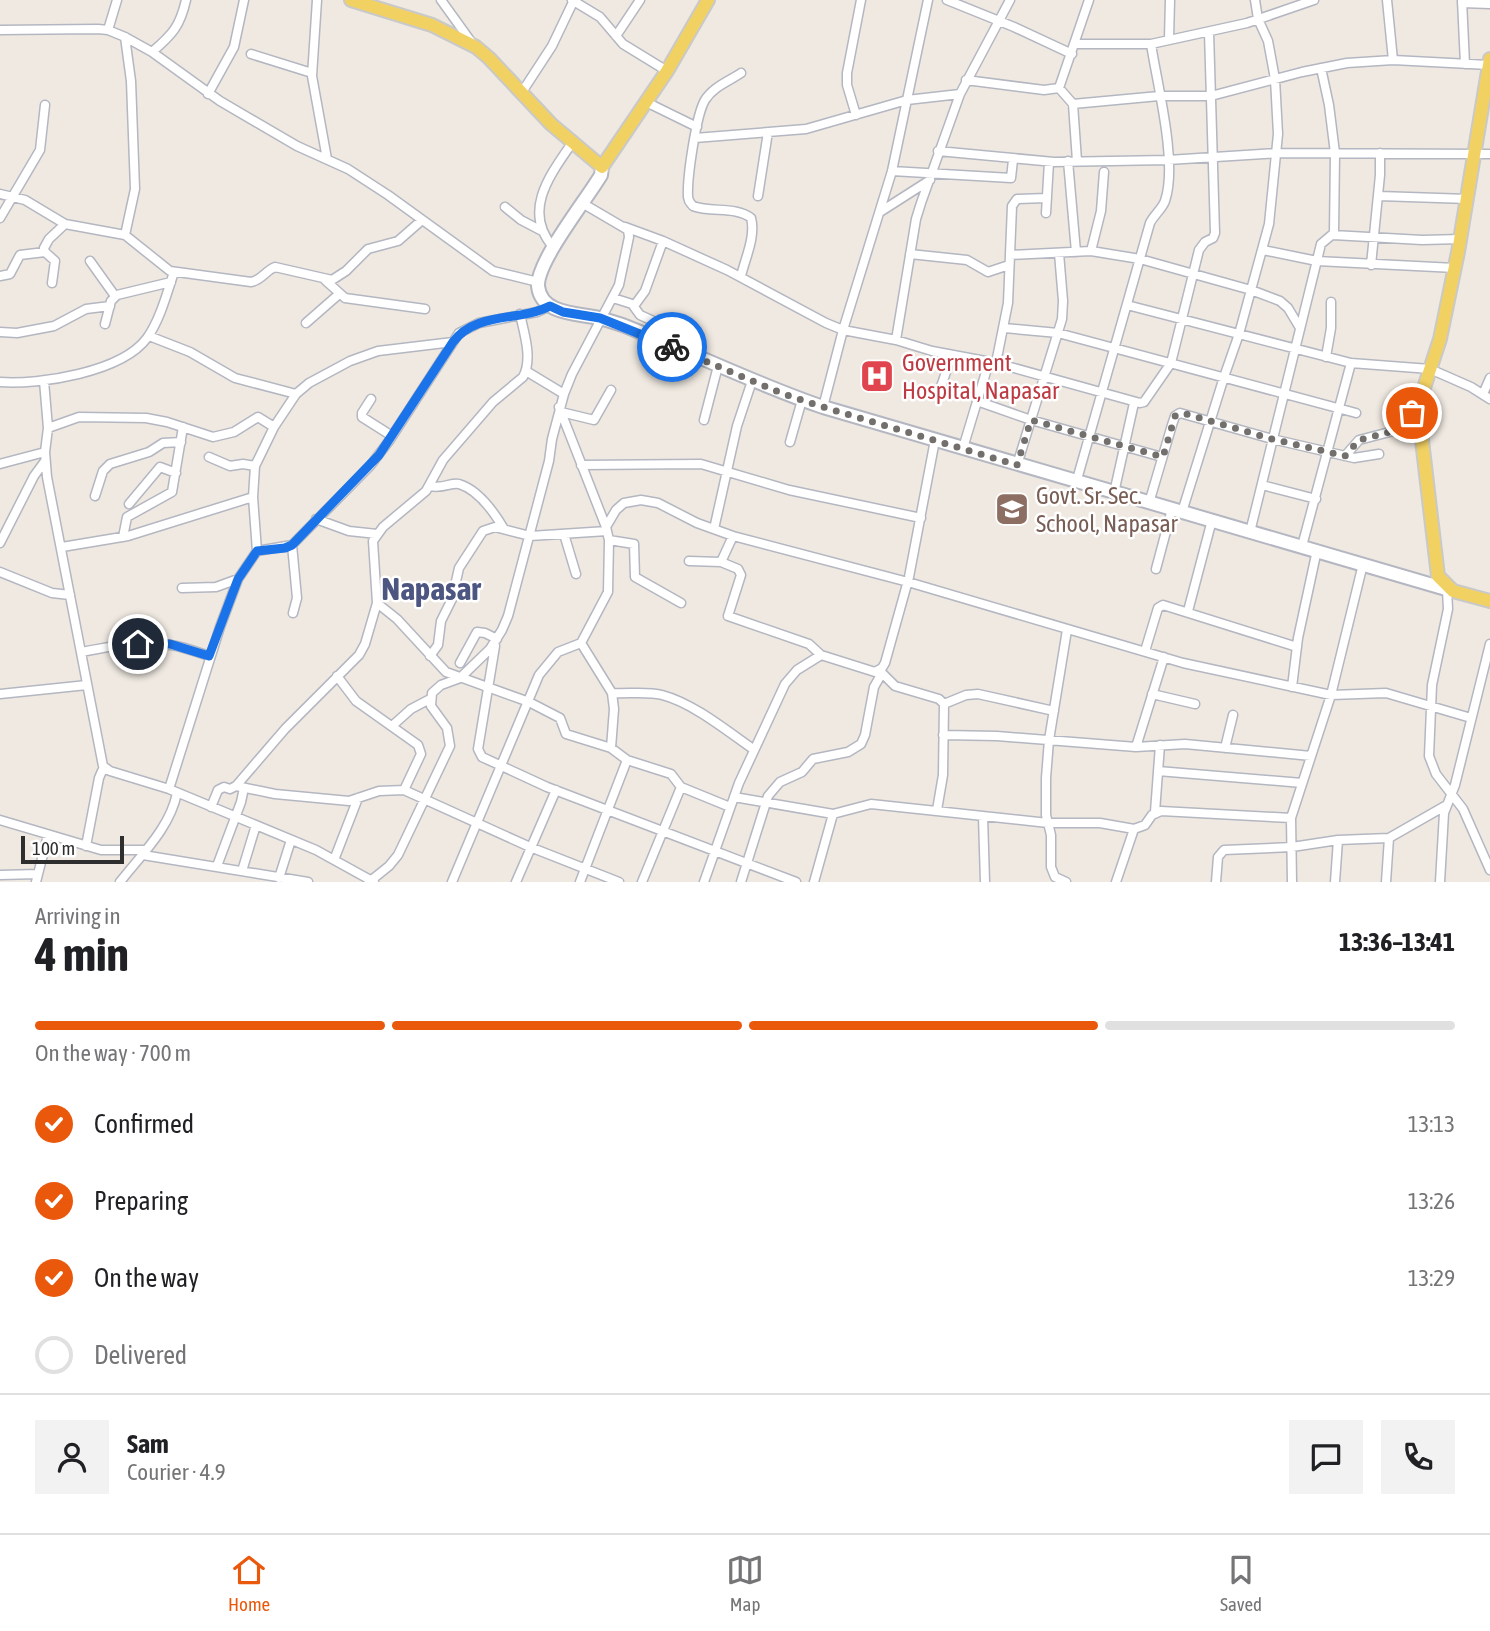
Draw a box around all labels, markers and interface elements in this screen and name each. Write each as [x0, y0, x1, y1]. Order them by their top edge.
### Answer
courier [637, 312, 707, 382]
icon: bike [653, 328, 691, 366]
place label: Government Hospital, Napasar [902, 349, 1060, 404]
hospital icon: Government Hospital, Napasar [858, 357, 896, 395]
pin [1382, 383, 1442, 443]
icon: bag [1393, 394, 1431, 432]
place label: Govt. Sr. Sec. School, Napasar [1036, 482, 1179, 537]
school or university icon: Govt. Sr. Sec. School, Napasar [993, 490, 1031, 528]
district label: Napasar [381, 570, 481, 607]
pin [108, 614, 168, 674]
icon: home [119, 625, 157, 663]
scale bar [21, 833, 124, 865]
text: 100 m [32, 837, 75, 859]
text: Arriving in [35, 903, 121, 929]
text: 13:36–13:41 [1339, 927, 1455, 957]
text: 4 min [35, 928, 129, 981]
text: On the way · 700 m [35, 1040, 191, 1066]
icon: check [35, 1105, 73, 1143]
text: Confirmed [94, 1109, 194, 1139]
text: 13:13 [1408, 1111, 1455, 1137]
icon: check [35, 1182, 73, 1220]
text: Preparing [94, 1186, 188, 1216]
text: 13:26 [1408, 1188, 1455, 1214]
icon: check [35, 1259, 73, 1297]
text: On the way [94, 1263, 199, 1293]
text: 13:29 [1408, 1265, 1455, 1291]
text: Delivered [94, 1340, 187, 1370]
button: person [35, 1420, 109, 1494]
button: chat [1289, 1420, 1363, 1494]
button: phone [1381, 1420, 1455, 1494]
text: Sam [127, 1429, 169, 1459]
text: Courier · 4.9 [127, 1459, 226, 1485]
tab: Home [228, 1551, 270, 1615]
tab: Map [726, 1551, 764, 1615]
tab: Saved [1220, 1551, 1262, 1615]

